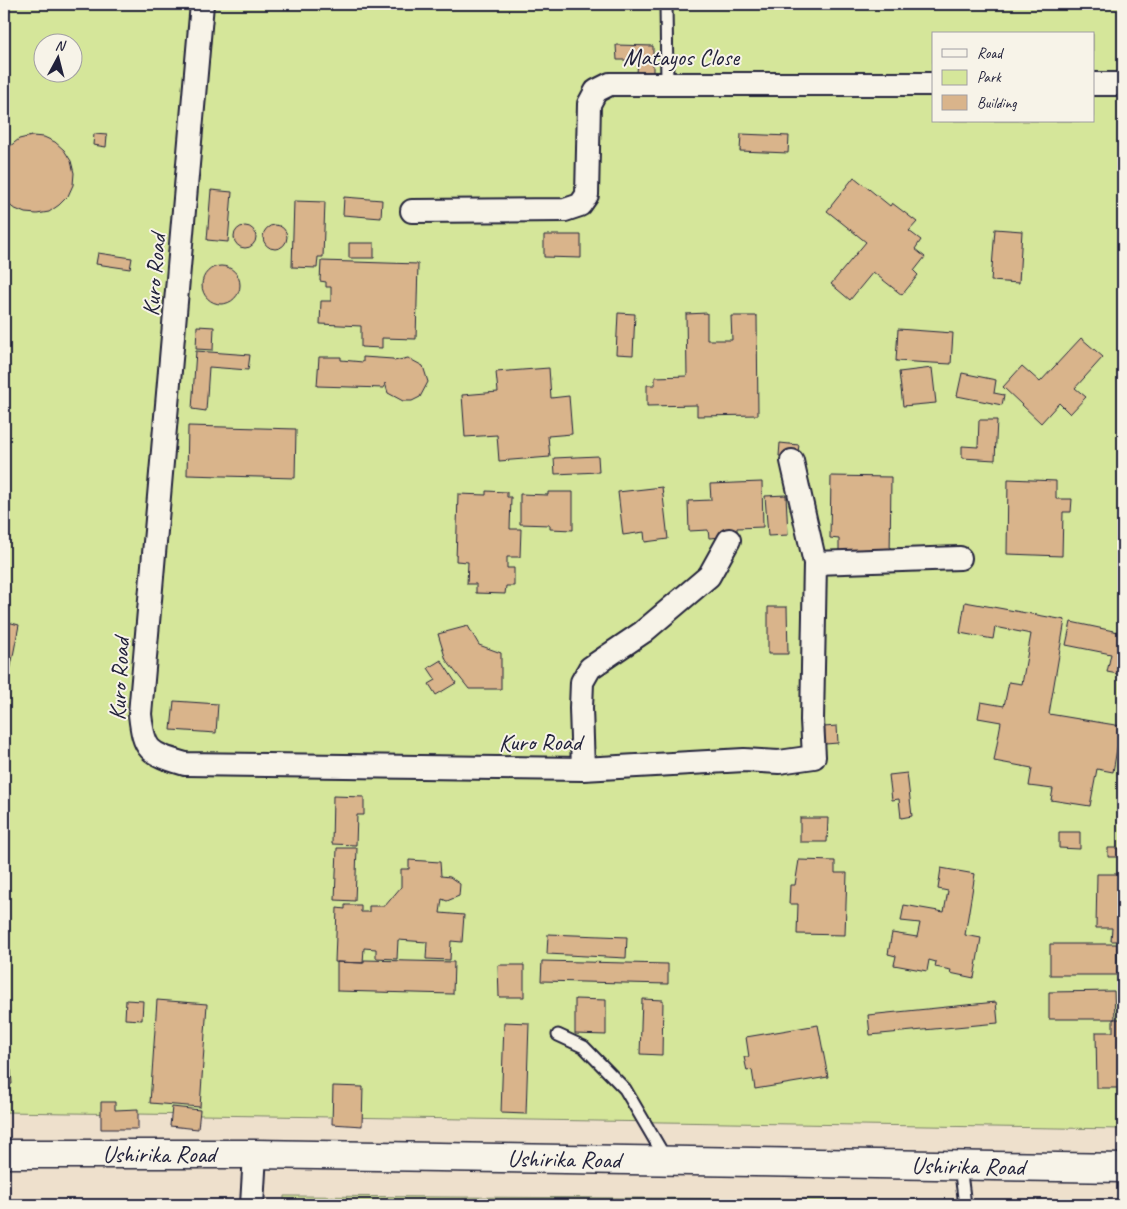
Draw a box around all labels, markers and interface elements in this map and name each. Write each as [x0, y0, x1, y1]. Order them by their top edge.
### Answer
north arrow [32, 32, 82, 82]
legend [932, 32, 1094, 122]
text: N [54, 37, 67, 55]
street label: Matayos Close [623, 42, 741, 72]
text: Road [977, 44, 1004, 63]
text: Park [977, 68, 1002, 87]
text: Building [977, 94, 1017, 113]
street label: Kuro Road [135, 229, 173, 317]
street label: Kuro Road [102, 633, 136, 721]
street label: Kuro Road [499, 727, 585, 757]
street label: Ushirika Road [102, 1139, 219, 1169]
street label: Ushirika Road [507, 1143, 624, 1175]
street label: Ushirika Road [911, 1150, 1028, 1182]

